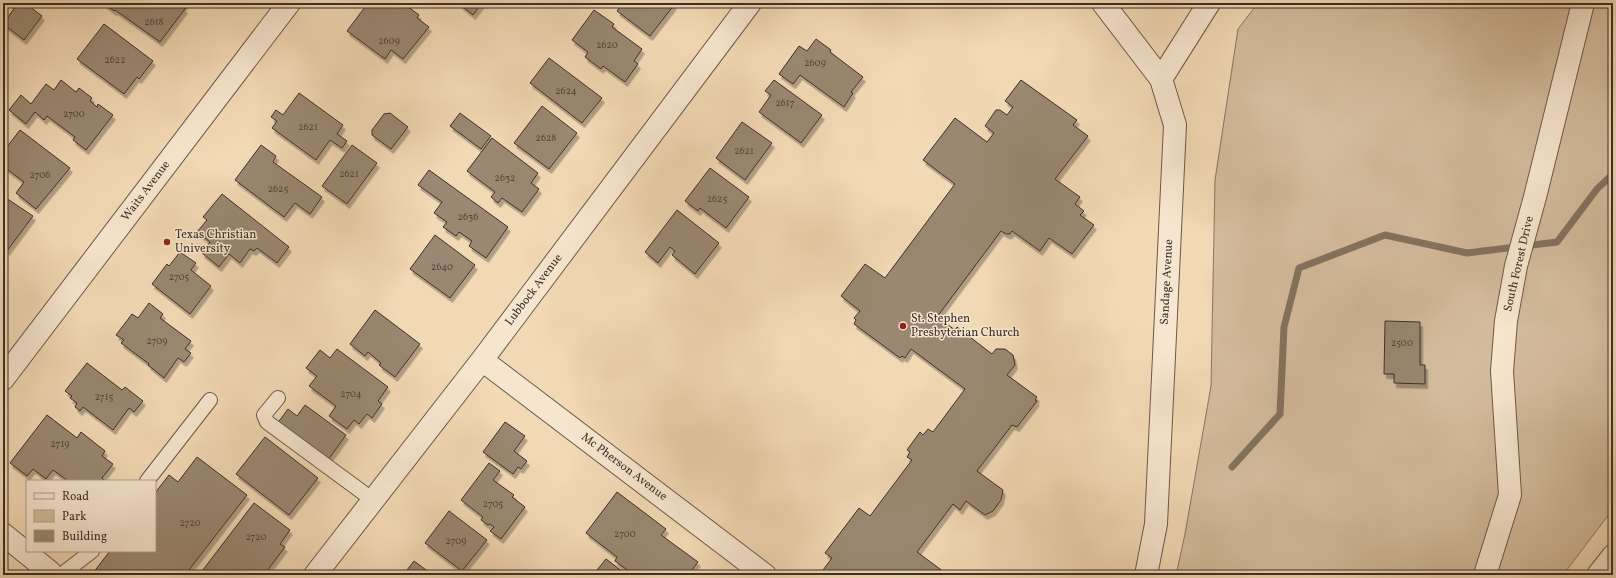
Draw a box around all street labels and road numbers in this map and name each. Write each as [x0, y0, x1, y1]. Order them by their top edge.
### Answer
street label: Waits Avenue [118, 157, 174, 224]
street label: South Forest Drive [1500, 214, 1538, 313]
street label: Sandage Avenue [1157, 238, 1177, 325]
street label: Lubbock Avenue [502, 251, 566, 329]
street label: Mc Pherson Avenue [578, 429, 671, 505]

